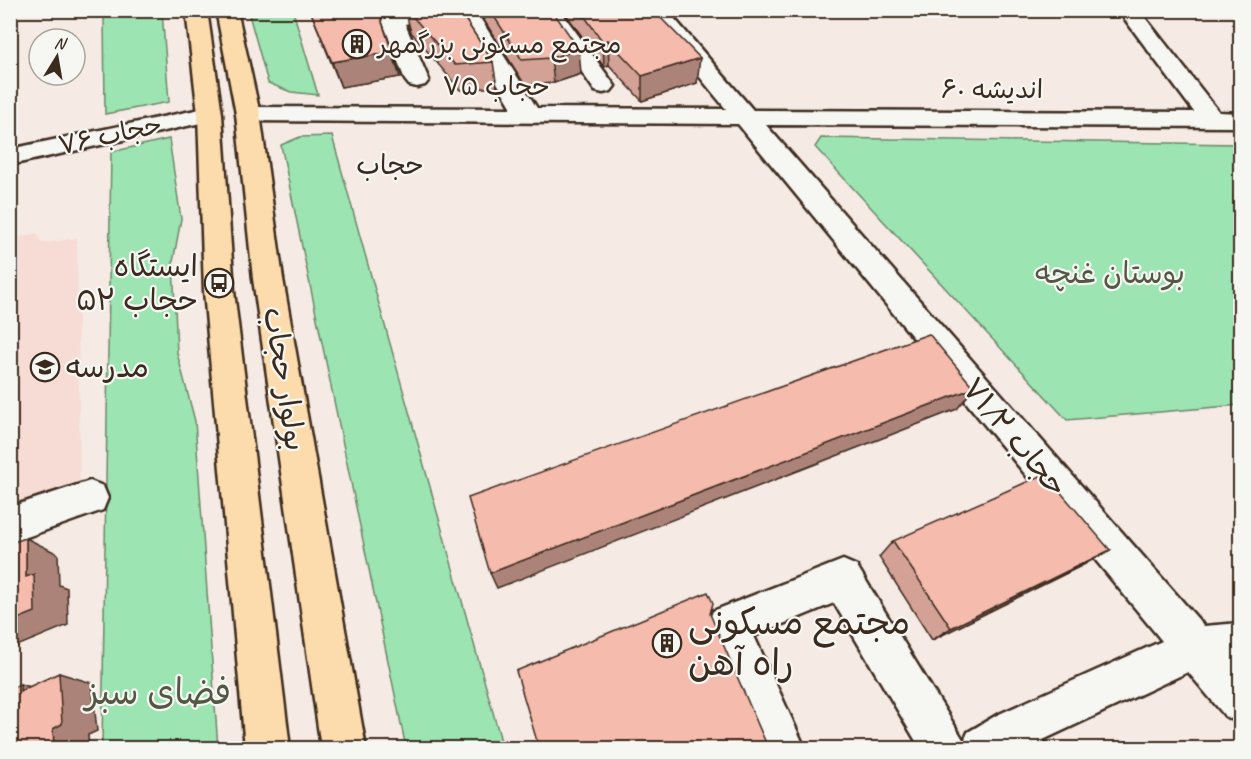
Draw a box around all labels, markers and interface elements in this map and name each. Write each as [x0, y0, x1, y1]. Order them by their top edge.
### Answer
north arrow [27, 27, 87, 87]
building icon: مجتمع مسکونی بزرگمهر [341, 28, 373, 60]
place label: مجتمع مسکونی بزرگمهر [376, 28, 622, 63]
text: N [53, 32, 69, 55]
street label: حجاب ۷۵ [442, 70, 550, 103]
street label: اندیشه ۶۰ [941, 73, 1043, 106]
street label: حجاب ۷۶ [55, 108, 165, 162]
district label: حجاب [356, 148, 424, 182]
place label: ایستگاه حجاب ۵۲ [76, 247, 198, 319]
park label: بوستان غنچه [1035, 254, 1185, 292]
bus stop icon: ایستگاه حجاب ۵۲ [203, 267, 235, 299]
street label: بولوار حجاب [254, 304, 315, 454]
place label: مدرسه [66, 348, 149, 386]
school or university icon: مدرسه [29, 351, 61, 383]
street label: حجاب ۷۱/۲ [954, 370, 1076, 504]
place label: مجتمع مسکونی راه آهن [688, 599, 910, 686]
building icon: مجتمع مسکونی راه آهن [651, 627, 683, 659]
park label: فضای سبز [82, 669, 231, 715]

